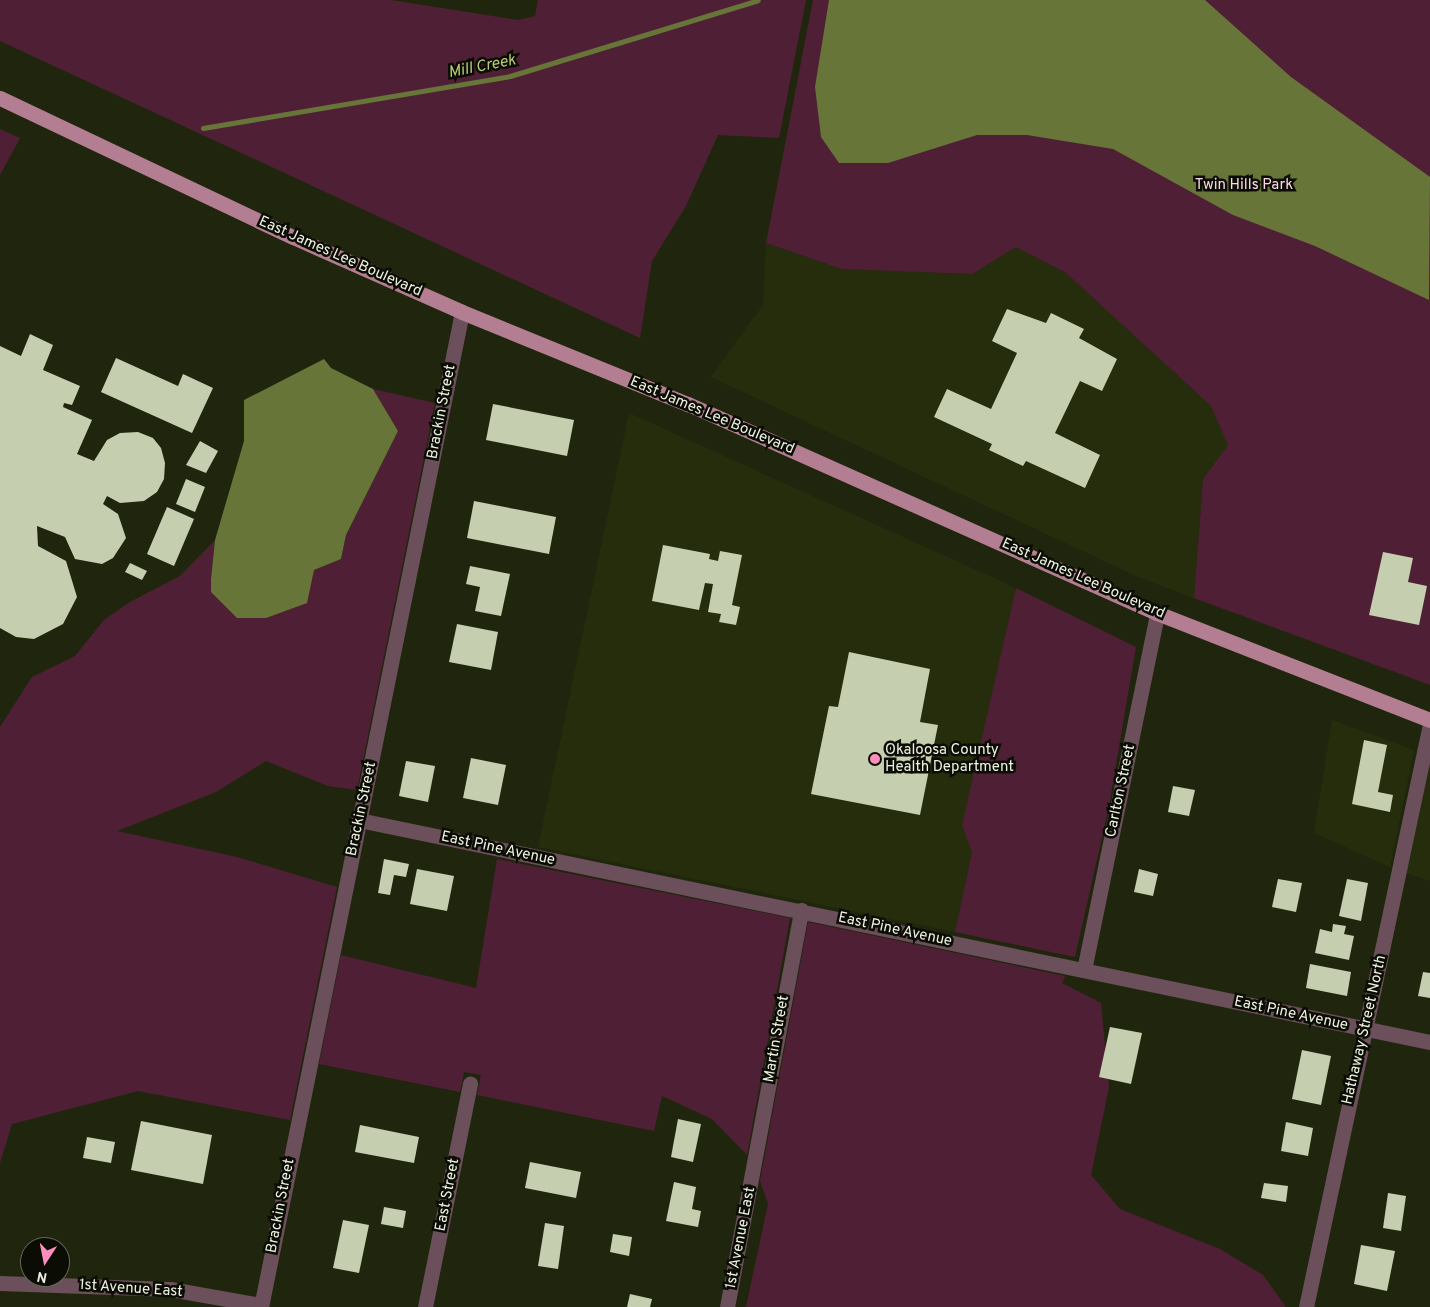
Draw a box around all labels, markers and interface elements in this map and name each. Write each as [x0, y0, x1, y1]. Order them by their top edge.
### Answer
water label: Mill Creek [447, 51, 517, 83]
park label: Twin Hills Park [1195, 177, 1293, 195]
street label: East James Lee Boulevard [256, 213, 424, 301]
street label: Brackin Street [424, 363, 460, 461]
street label: East James Lee Boulevard [627, 373, 797, 459]
street label: East James Lee Boulevard [999, 535, 1167, 623]
place label: Okaloosa County Health Department [885, 741, 1014, 776]
street label: Carlton Street [1102, 743, 1140, 839]
marker: Okaloosa County Health Department [869, 753, 881, 765]
street label: Brackin Street [343, 760, 381, 858]
street label: East Pine Avenue [439, 828, 557, 870]
street label: East Pine Avenue [836, 909, 954, 951]
street label: Hathaway Street North [1339, 953, 1391, 1107]
street label: East Pine Avenue [1232, 993, 1350, 1035]
street label: Martin Street [760, 994, 794, 1084]
street label: Brackin Street [263, 1157, 299, 1255]
street label: East Street [432, 1157, 464, 1233]
street label: 1st Avenue East [722, 1185, 760, 1291]
north arrow [20, 1237, 70, 1287]
text: N [36, 1267, 49, 1286]
street label: 1st Avenue East [78, 1276, 184, 1302]

